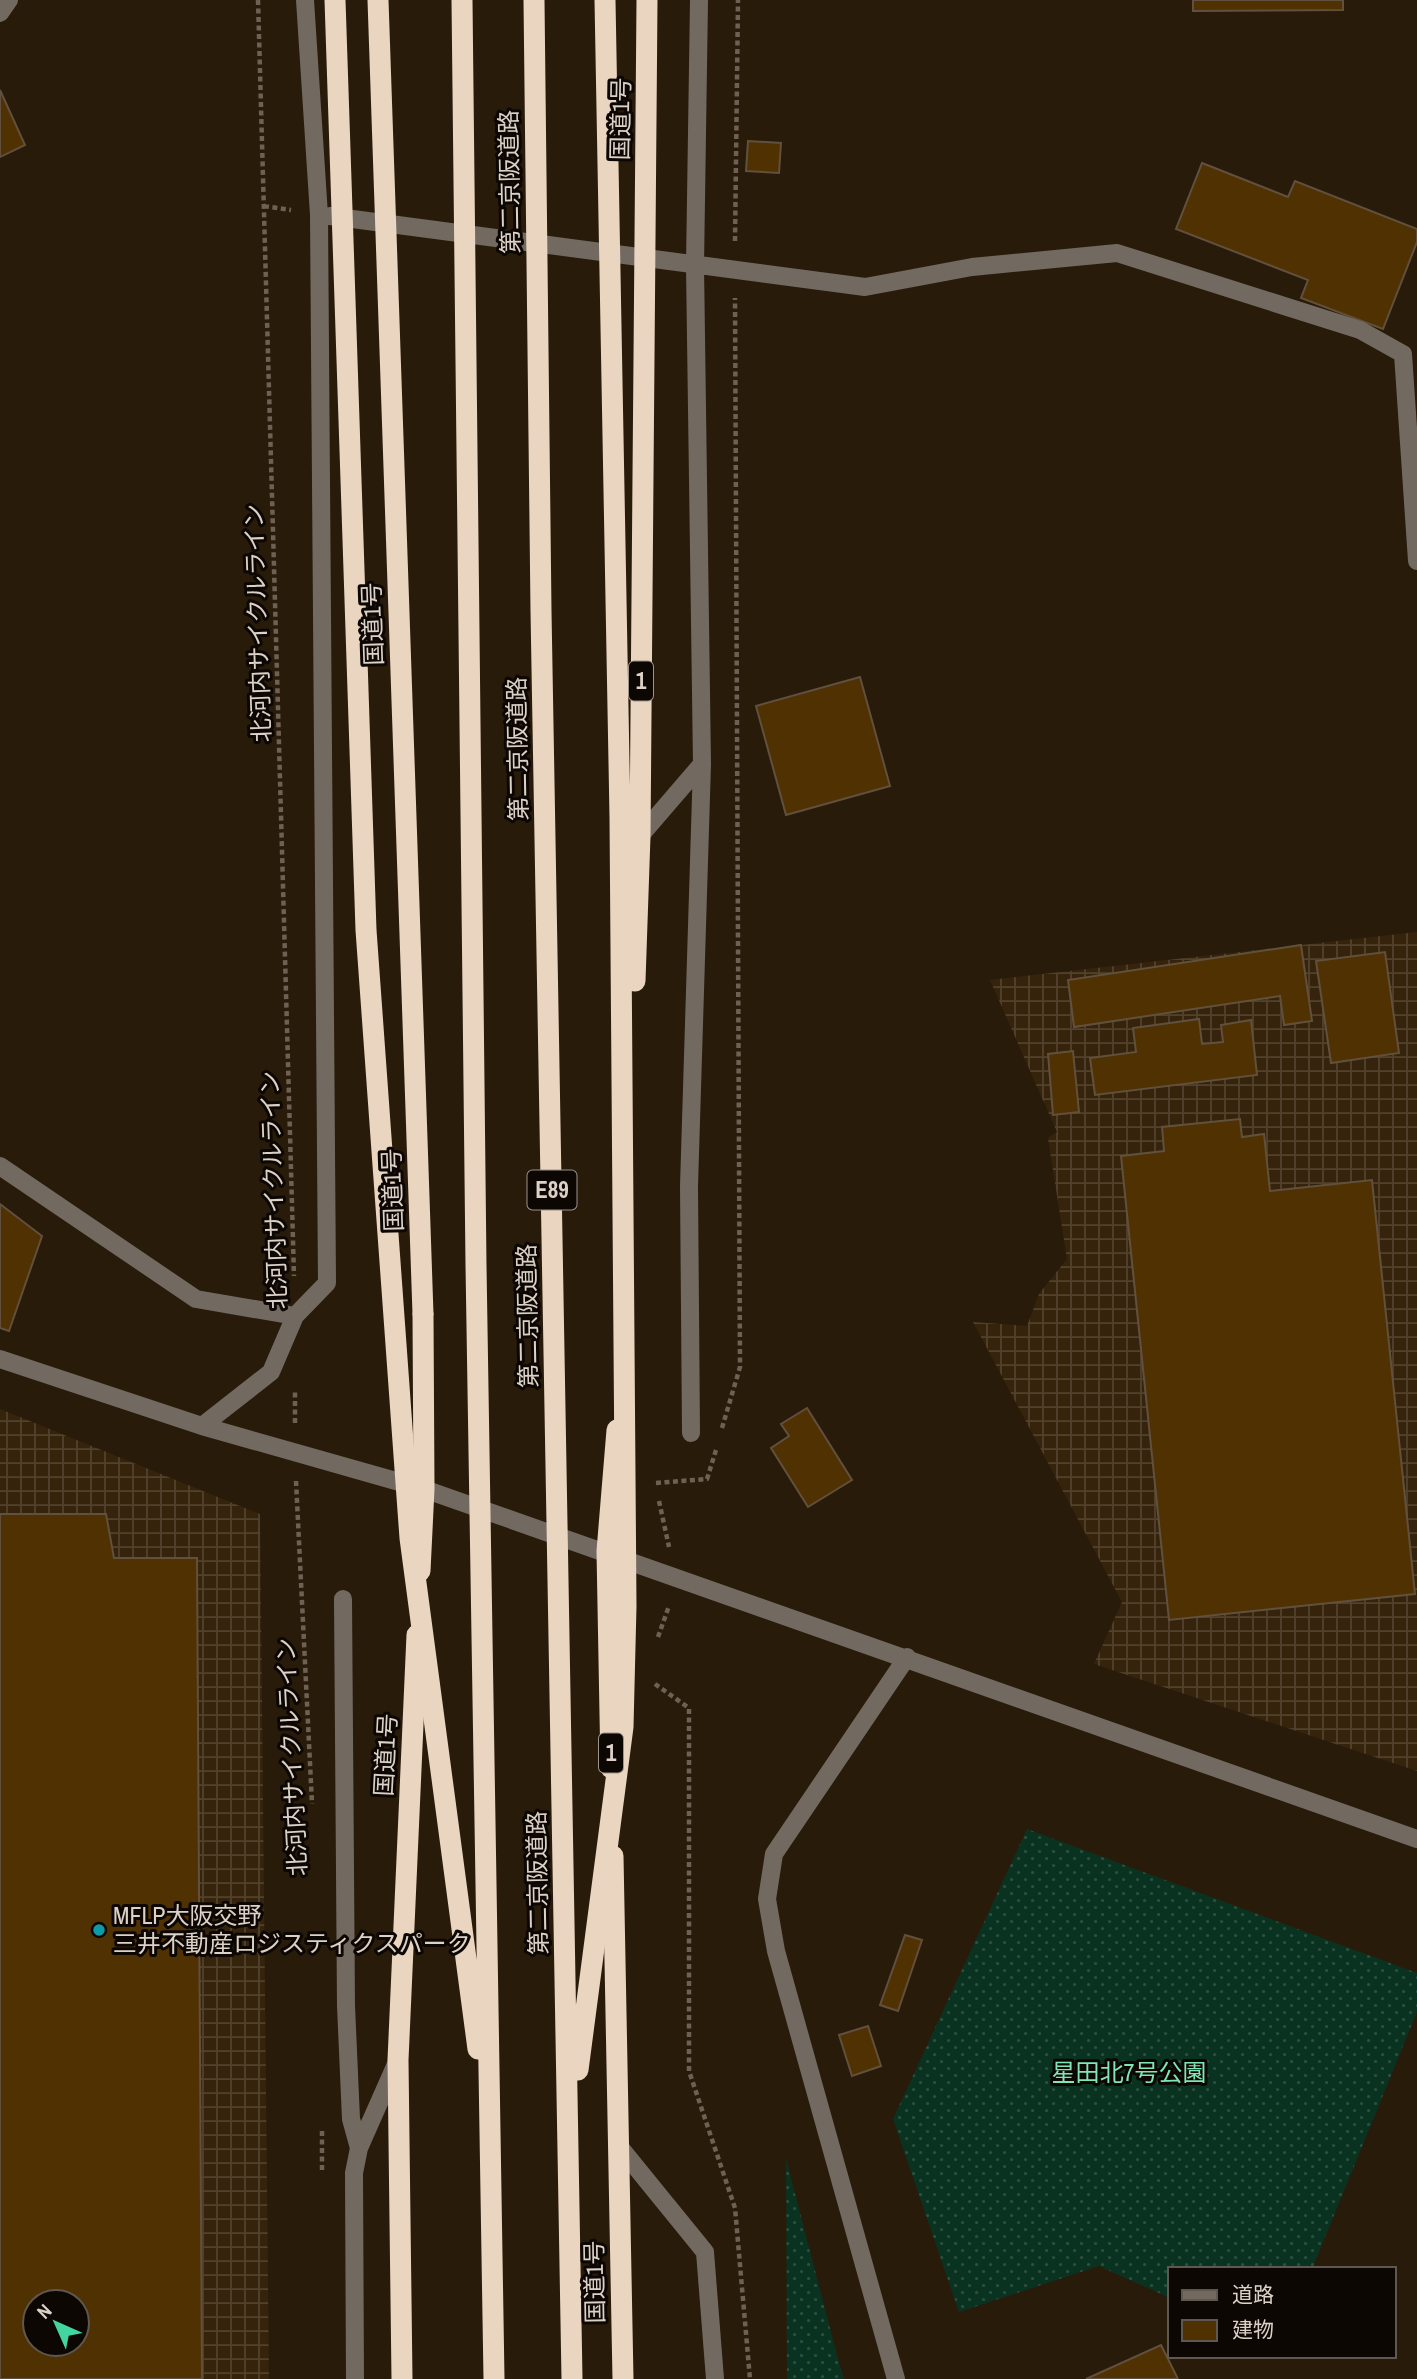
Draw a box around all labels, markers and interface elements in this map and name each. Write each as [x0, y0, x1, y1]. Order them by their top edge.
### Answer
street label: 国道1号 [603, 77, 637, 161]
street label: 第二京阪道路 [492, 110, 526, 254]
street label: 北河内サイクルライン [237, 503, 277, 743]
street label: 国道1号 [355, 582, 389, 666]
road number: 1 [629, 662, 653, 701]
street label: 第二京阪道路 [500, 677, 534, 821]
street label: 北河内サイクルライン [253, 1070, 293, 1310]
street label: 国道1号 [375, 1148, 409, 1232]
road number: E89 [528, 1170, 576, 1210]
street label: 第二京阪道路 [510, 1244, 544, 1388]
street label: 北河内サイクルライン [269, 1637, 313, 1877]
street label: 国道1号 [367, 1713, 403, 1797]
road number: 1 [599, 1734, 623, 1772]
street label: 第二京阪道路 [520, 1811, 554, 1955]
place label: MFLP大阪交野 三井不動産ロジスティクスパーク [113, 1899, 471, 1959]
marker: MFLP大阪交野 三井不動産ロジスティクスパーク [91, 1922, 107, 1938]
park label: 星田北7号公園 [1052, 2056, 1206, 2088]
street label: 国道1号 [577, 2240, 611, 2324]
legend [1168, 2267, 1396, 2358]
text: 道路 [1232, 2280, 1274, 2309]
north arrow [21, 2288, 91, 2358]
text: N [31, 2298, 57, 2324]
text: 建物 [1232, 2315, 1274, 2344]

